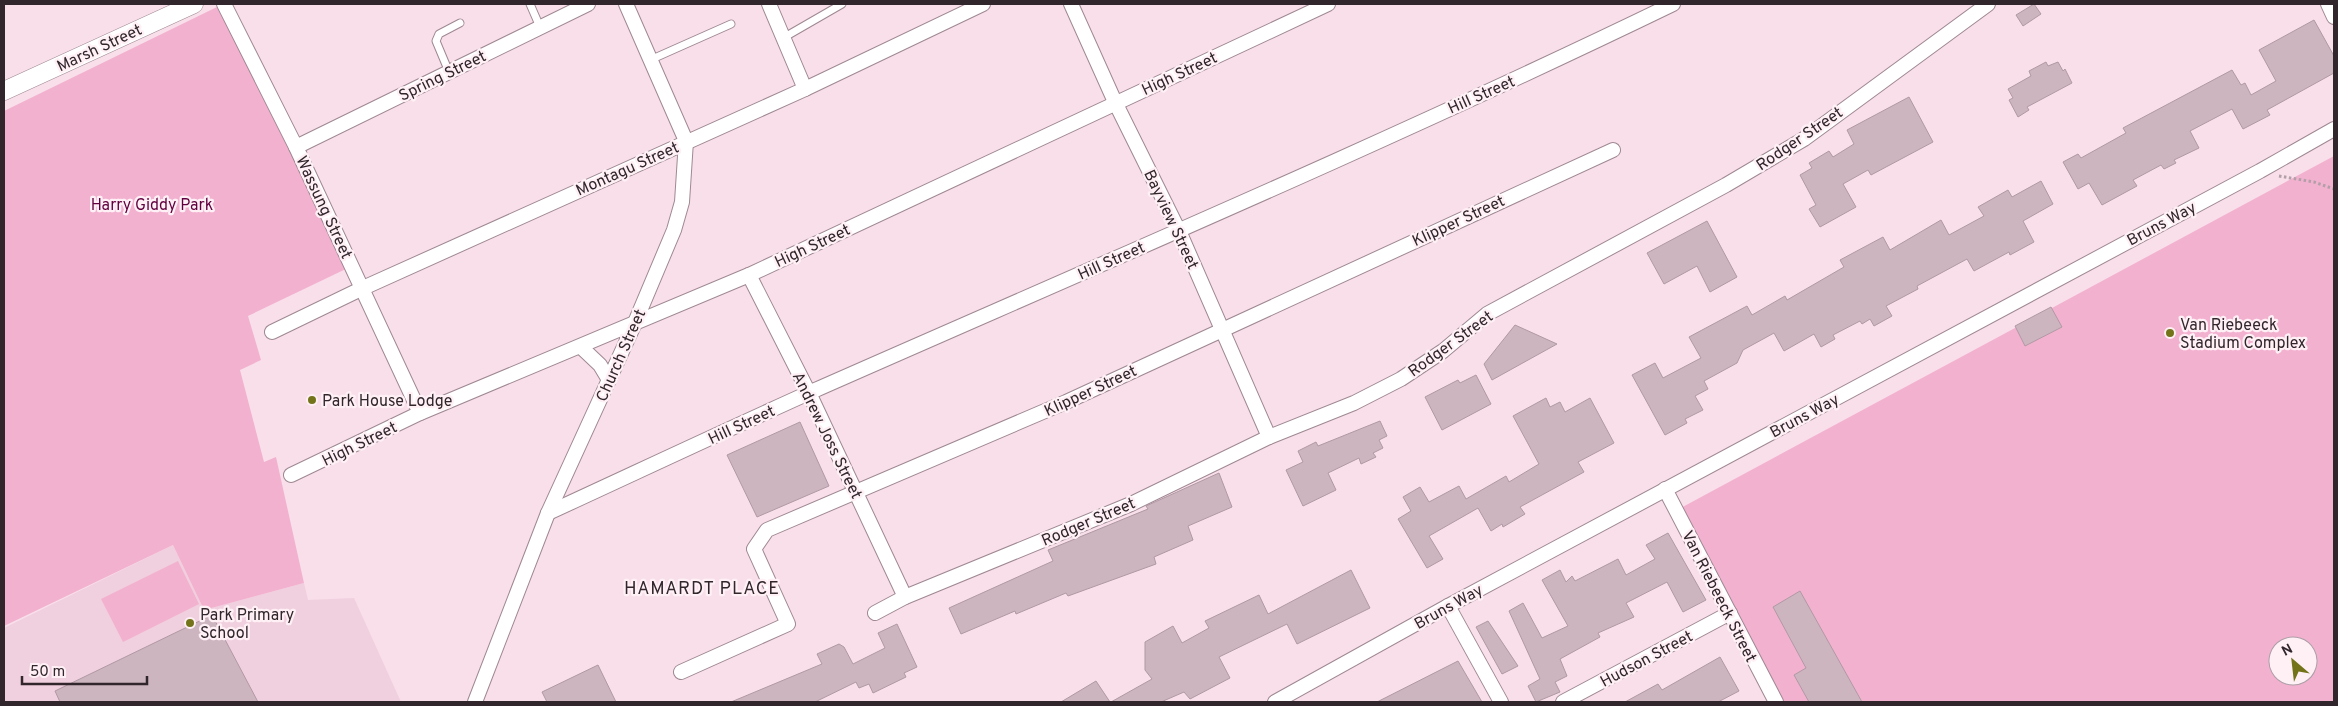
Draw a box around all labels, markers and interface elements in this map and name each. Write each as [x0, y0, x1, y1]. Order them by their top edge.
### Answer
street label: Marsh Street [54, 20, 145, 77]
street label: Spring Street [396, 47, 490, 107]
street label: High Street [1139, 49, 1221, 101]
street label: Hill Street [1445, 72, 1519, 119]
street label: Rodger Street [1753, 103, 1847, 176]
street label: Montagu Street [573, 138, 683, 202]
street label: Wassung Street [291, 153, 356, 263]
street label: Bayview Street [1138, 167, 1202, 273]
street label: Klipper Street [1409, 192, 1508, 252]
park label: Harry Giddy Park [91, 196, 213, 216]
street label: Bruns Way [2124, 198, 2200, 251]
street label: High Street [772, 221, 854, 273]
street label: Hill Street [1075, 238, 1149, 285]
street label: Church Street [593, 306, 651, 405]
street label: Rodger Street [1405, 307, 1498, 382]
place label: Van Riebeeck Stadium Complex [2180, 316, 2306, 354]
marker: Van Riebeeck Stadium Complex [2164, 327, 2176, 339]
street label: Klipper Street [1041, 362, 1140, 422]
street label: Andrew Joss Street [787, 369, 866, 503]
street label: Bruns Way [1767, 390, 1843, 443]
place label: Park House Lodge [322, 392, 452, 412]
marker: Park House Lodge [306, 394, 318, 406]
street label: Hill Street [705, 402, 778, 450]
street label: High Street [319, 418, 401, 472]
street label: Rodger Street [1039, 494, 1139, 552]
street label: Van Riebeeck Street [1676, 528, 1760, 666]
district label: HAMARDT PLACE [624, 578, 780, 601]
street label: Bruns Way [1411, 581, 1487, 635]
place label: Park Primary School [200, 606, 294, 644]
marker: Park Primary School [184, 617, 196, 629]
street label: Hudson Street [1597, 627, 1697, 693]
north arrow [2268, 636, 2318, 686]
text: N [2279, 641, 2296, 661]
scale bar [22, 654, 148, 686]
text: 50 m [30, 663, 65, 682]

